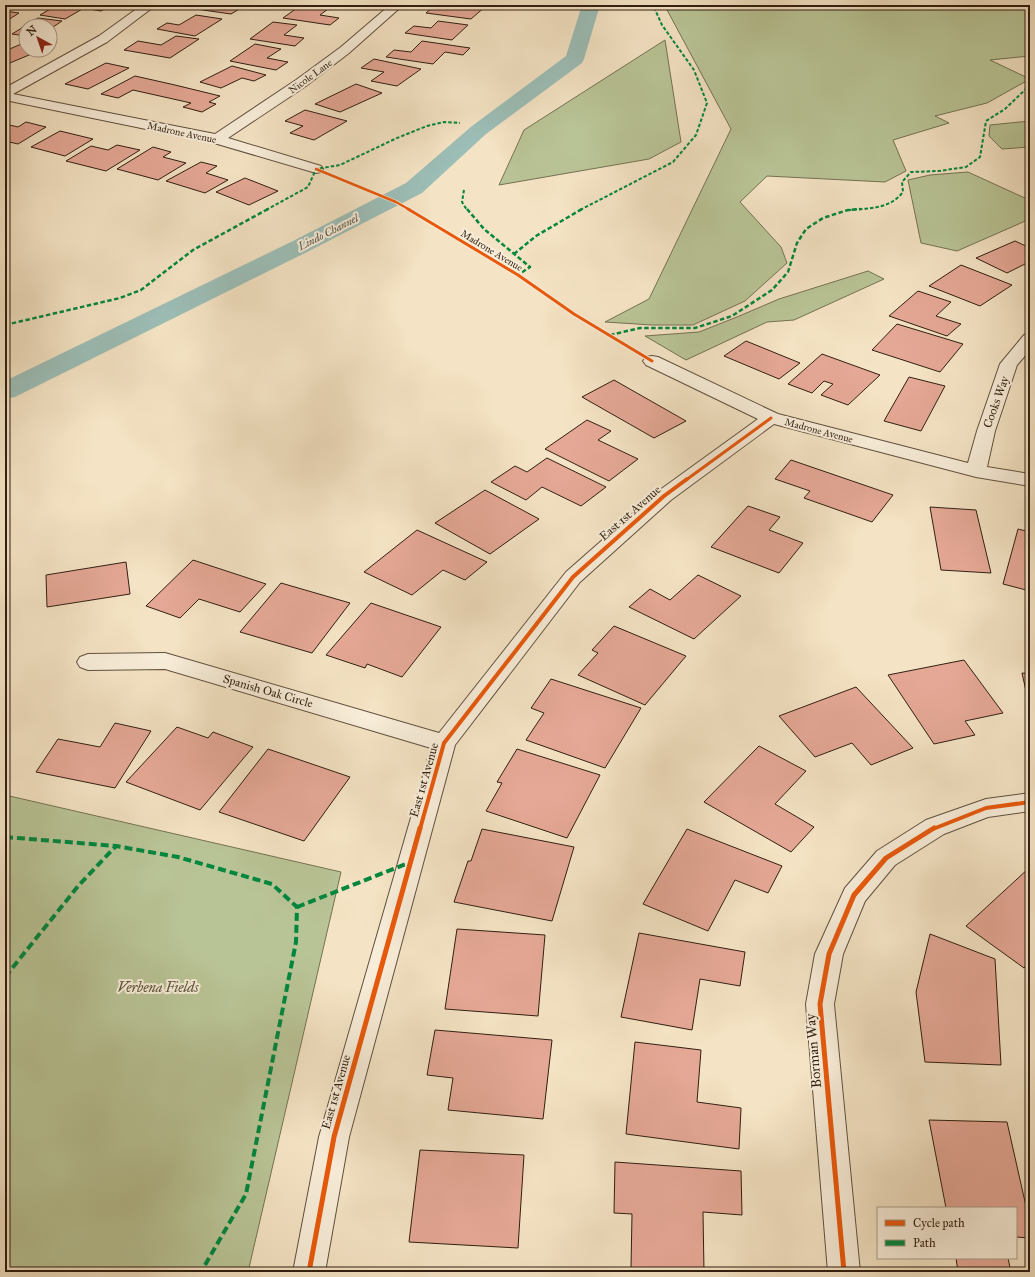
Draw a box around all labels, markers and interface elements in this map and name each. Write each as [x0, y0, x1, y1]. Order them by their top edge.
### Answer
north arrow [18, 18, 58, 58]
text: N [24, 22, 40, 39]
street label: Nicole Lane [287, 57, 335, 97]
street label: Madrone Avenue [146, 120, 217, 146]
water label: Lindo Channel [295, 211, 361, 254]
street label: Madrone Avenue [458, 228, 525, 274]
street label: Cooks Way [980, 374, 1012, 430]
street label: Madrone Avenue [783, 416, 854, 446]
street label: East 1st Avenue [596, 483, 664, 543]
street label: Spanish Oak Circle [221, 671, 315, 711]
street label: East 1st Avenue [407, 741, 441, 819]
park label: Verbena Fields [117, 979, 200, 996]
street label: Borman Way [802, 1013, 825, 1089]
street label: East 1st Avenue [319, 1053, 353, 1131]
legend [877, 1207, 1017, 1259]
text: Cycle path [913, 1216, 965, 1230]
text: Path [913, 1236, 936, 1250]

